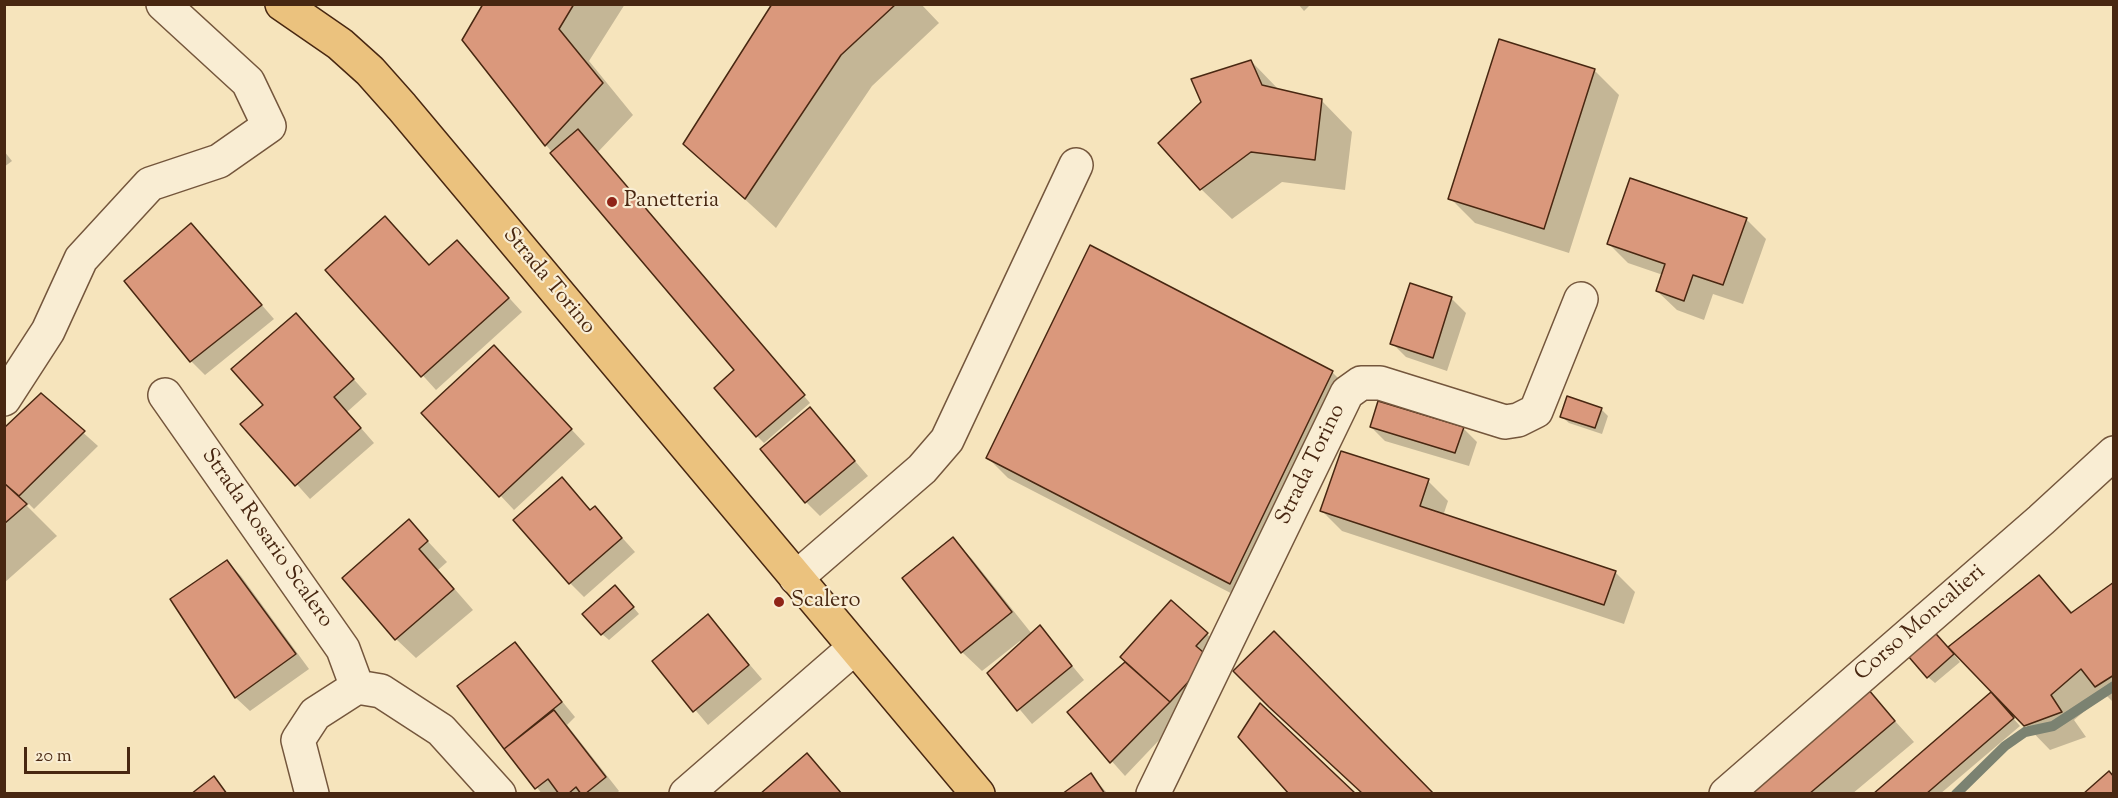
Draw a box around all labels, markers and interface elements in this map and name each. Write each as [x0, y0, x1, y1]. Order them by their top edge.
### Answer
place label: Panetteria [624, 189, 719, 215]
marker: Panetteria [605, 195, 619, 209]
street label: Strada Torino [496, 223, 600, 341]
street label: Strada Torino [1271, 400, 1353, 530]
street label: Strada Rosario Scalero [194, 444, 338, 634]
street label: Corso Moncalieri [1850, 560, 1992, 688]
place label: Scalero [791, 589, 861, 615]
marker: Scalero [772, 595, 786, 609]
scale bar [27, 735, 134, 773]
text: 20 m [35, 744, 72, 770]

